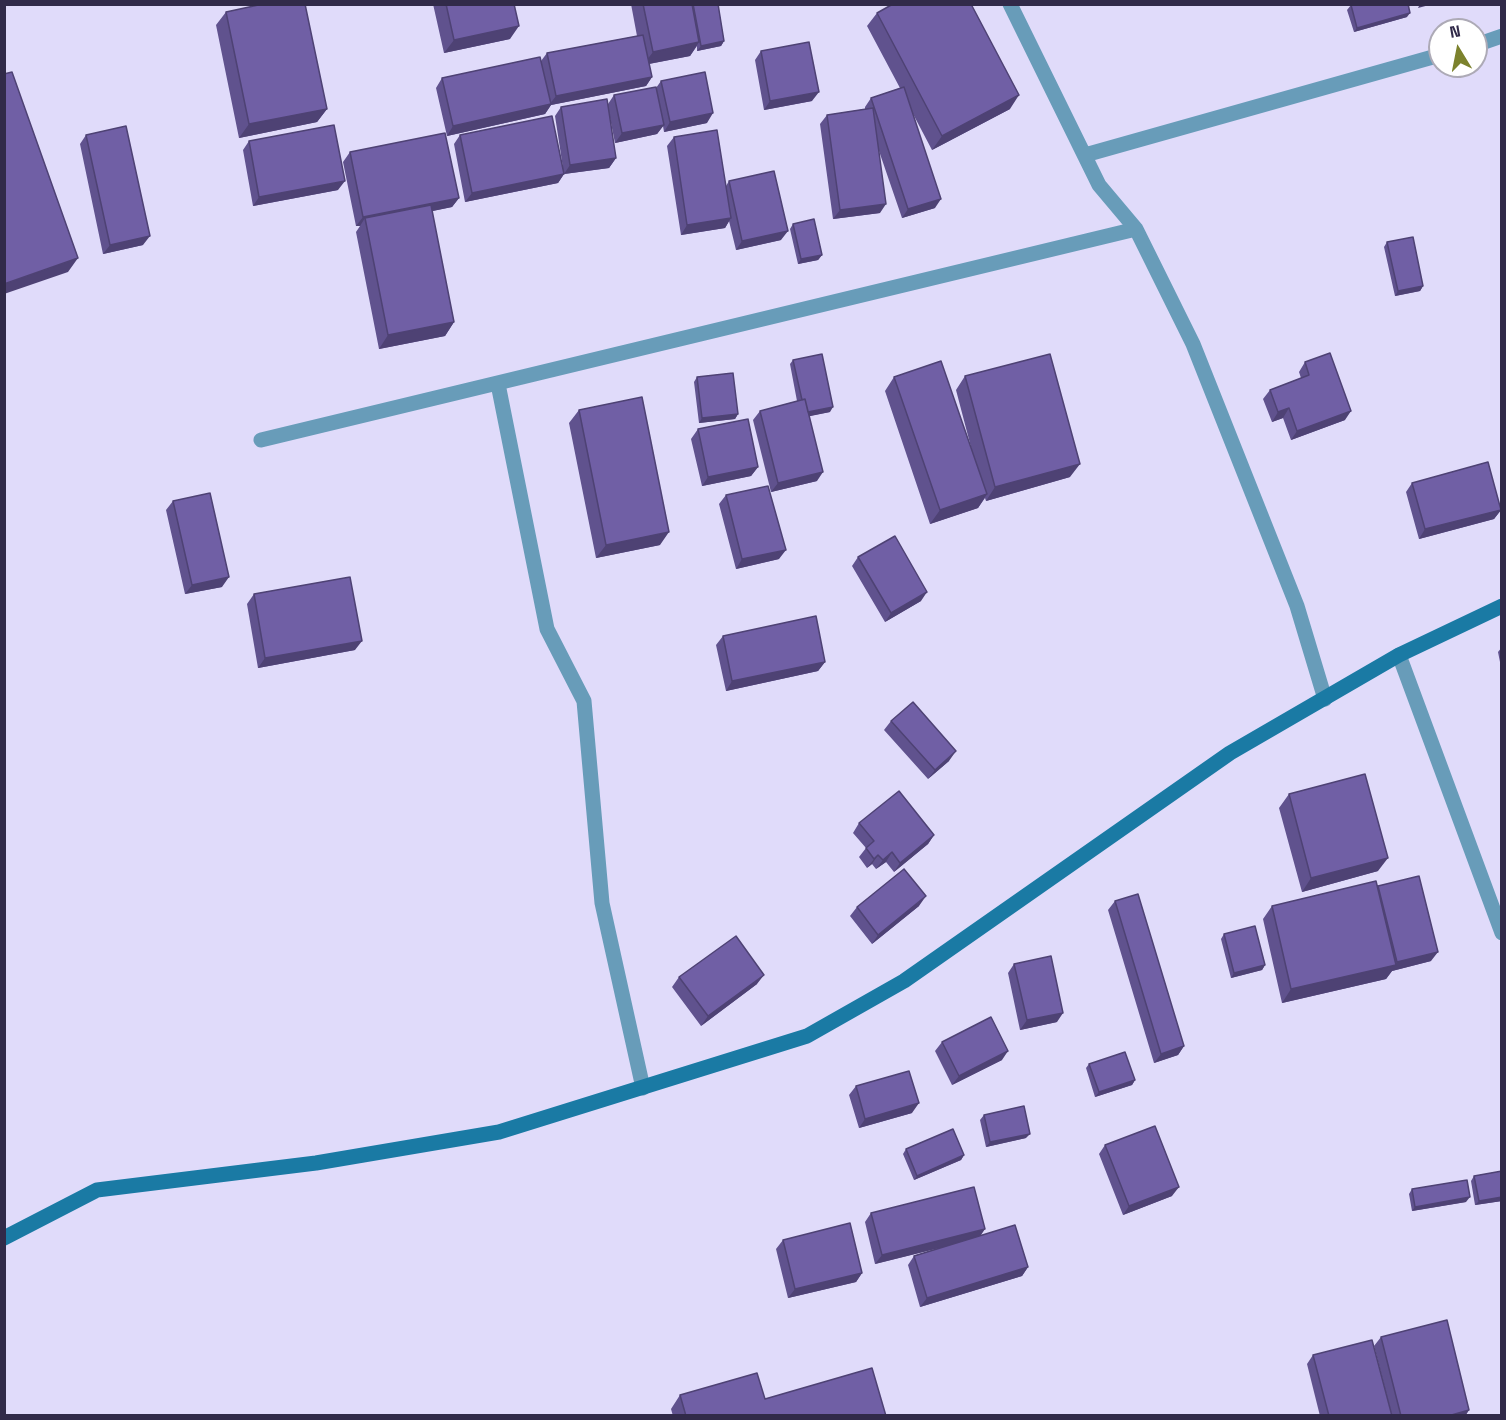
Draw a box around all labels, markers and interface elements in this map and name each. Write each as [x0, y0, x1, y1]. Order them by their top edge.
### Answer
north arrow [1428, 18, 1488, 78]
text: N [1448, 20, 1462, 43]

